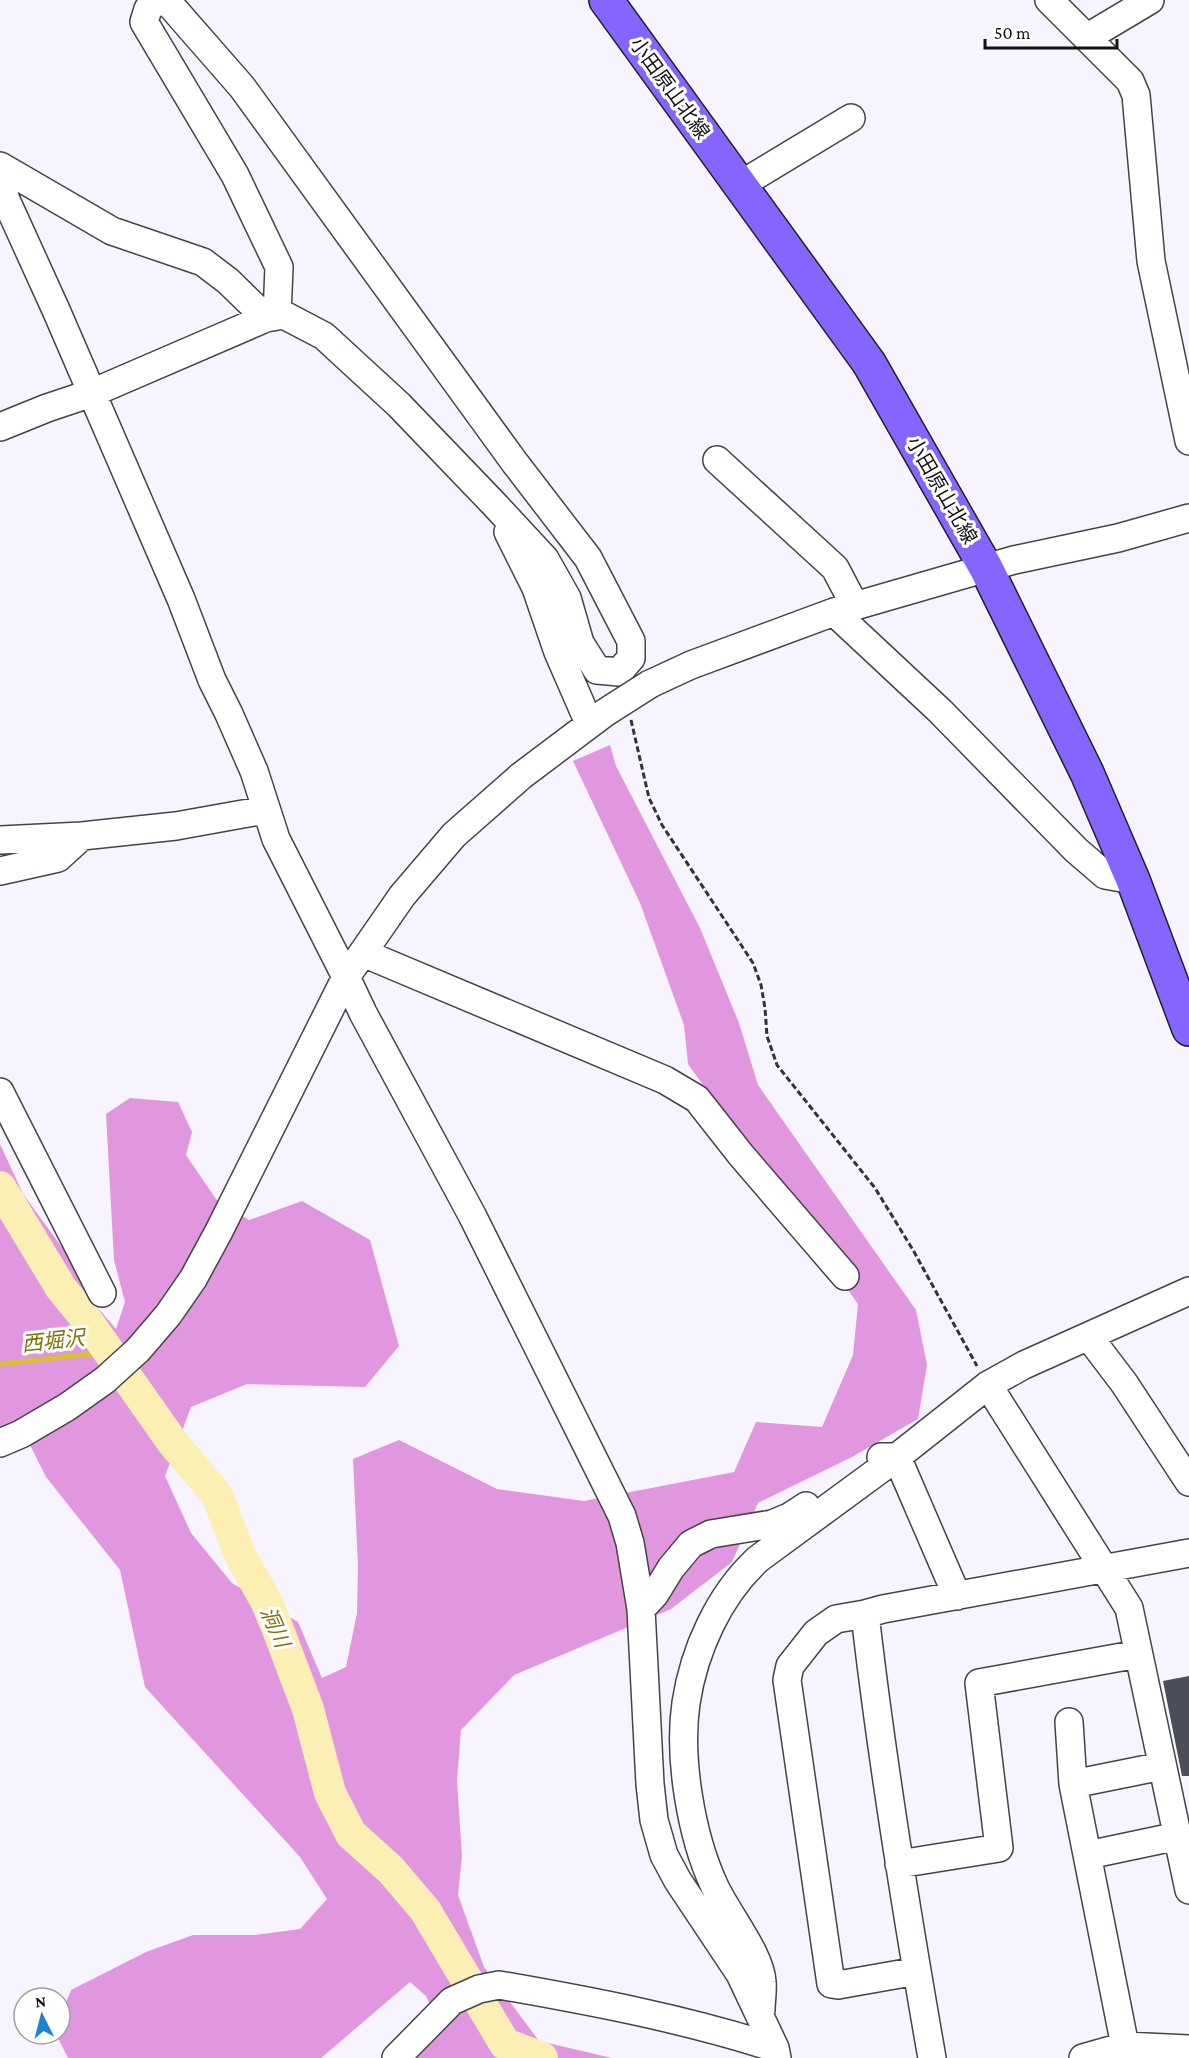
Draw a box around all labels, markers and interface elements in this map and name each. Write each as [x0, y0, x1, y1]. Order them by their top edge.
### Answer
scale bar [985, 12, 1117, 50]
text: 50 m [994, 23, 1031, 43]
street label: 小田原山北線 [626, 33, 714, 143]
street label: 小田原山北線 [902, 433, 982, 547]
water label: 西堀沢 [20, 1325, 89, 1356]
water label: 洞川 [255, 1603, 295, 1653]
north arrow [12, 1986, 72, 2046]
text: N [34, 1993, 47, 2011]

